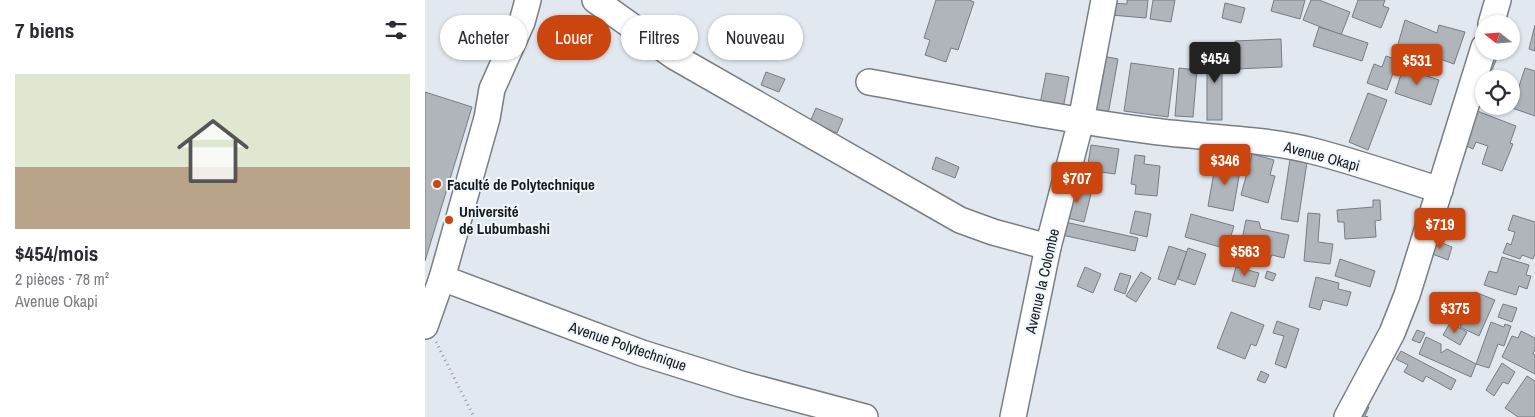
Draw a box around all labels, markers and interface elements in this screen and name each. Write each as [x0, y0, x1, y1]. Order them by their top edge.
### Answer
chip: Acheter [440, 15, 527, 60]
chip: Louer [537, 15, 611, 60]
chip: Filtres [621, 15, 698, 60]
chip: Nouveau [708, 15, 803, 60]
north arrow [1475, 15, 1520, 60]
map controls [1475, 15, 1520, 115]
text: 7 biens [15, 16, 74, 45]
icon: filters [382, 16, 410, 44]
pin: $454 [1185, 42, 1245, 84]
pin: $531 [1387, 44, 1447, 86]
text: $454 [1200, 47, 1230, 69]
text: $531 [1402, 49, 1432, 71]
button: locate [1475, 70, 1520, 115]
icon: home [168, 106, 258, 196]
street label: Avenue Okapi [1281, 136, 1362, 176]
pin: $346 [1195, 144, 1255, 186]
text: $346 [1210, 149, 1240, 171]
pin: $707 [1047, 162, 1107, 204]
text: $707 [1062, 167, 1092, 189]
place label: Faculté de Polytechnique [447, 174, 595, 195]
marker: Faculté de Polytechnique [431, 178, 443, 190]
place label: Université de Lubumbashi [459, 201, 550, 239]
pin: $719 [1410, 208, 1470, 250]
text: $719 [1425, 213, 1455, 235]
marker: Université de Lubumbashi [443, 214, 455, 226]
street label: Avenue la Colombe [1019, 226, 1064, 337]
pin: $563 [1215, 234, 1275, 277]
text: $454/mois [15, 239, 98, 268]
text: $563 [1230, 240, 1260, 262]
text: 2 pièces · 78 m² [15, 268, 109, 290]
text: Avenue Okapi [15, 290, 98, 312]
pin: $375 [1425, 292, 1485, 334]
text: $375 [1440, 297, 1470, 319]
street label: Avenue Polytechnique [566, 316, 690, 376]

